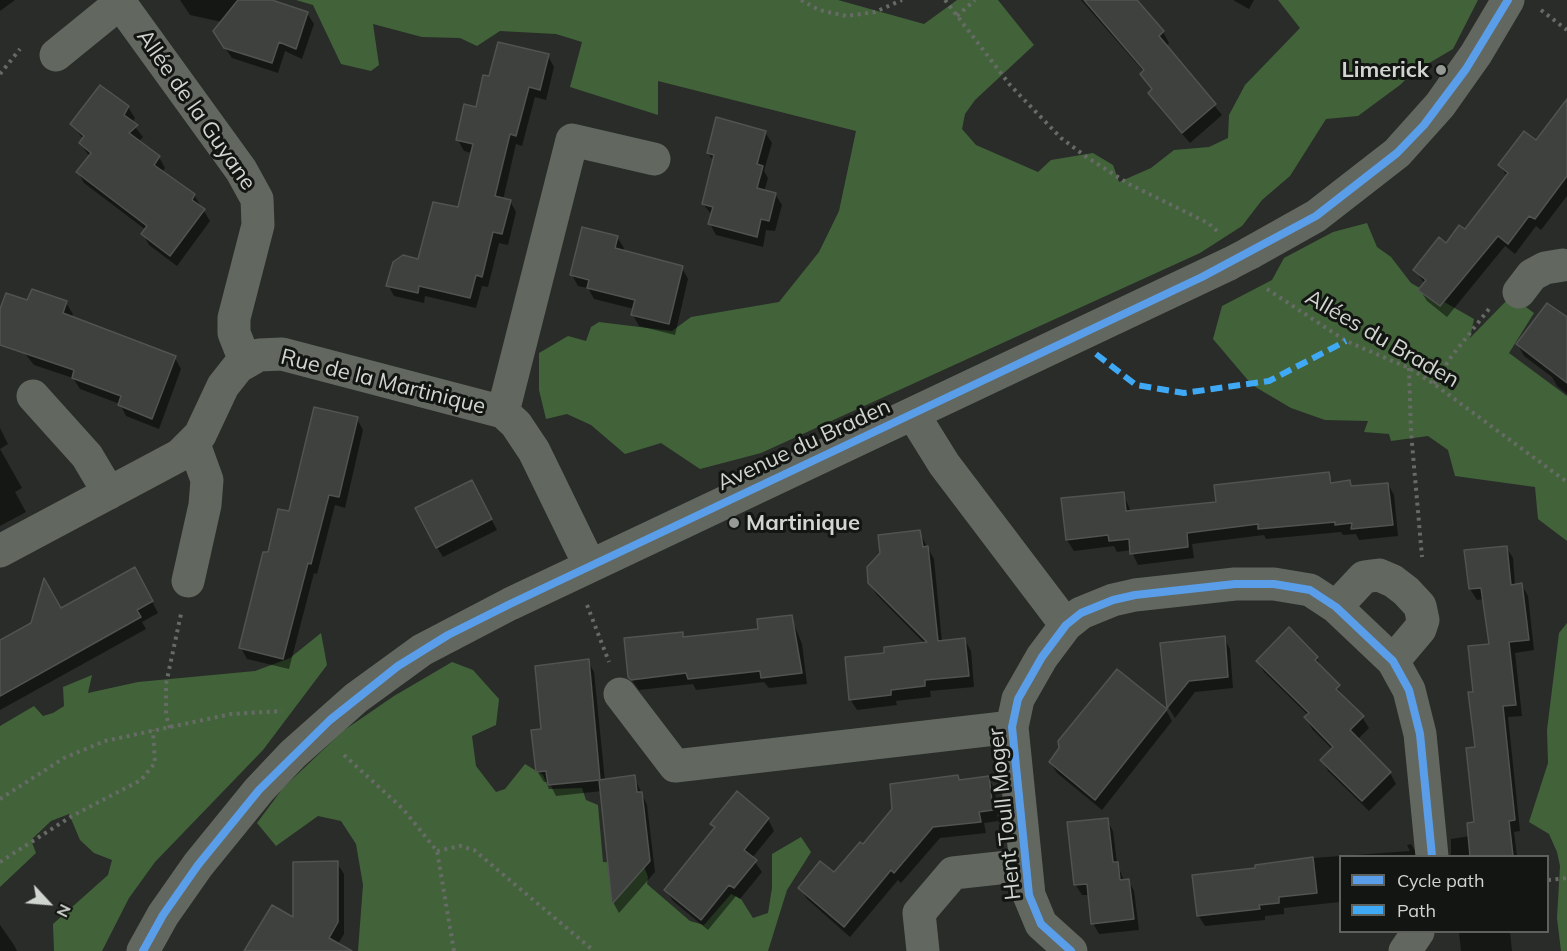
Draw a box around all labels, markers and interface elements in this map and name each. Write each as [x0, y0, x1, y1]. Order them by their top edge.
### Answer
street label: Allée de la Guyane [131, 25, 261, 195]
place label: Limerick [1341, 57, 1429, 83]
marker: Limerick [1434, 63, 1448, 77]
street label: Allées du Braden [1301, 284, 1463, 394]
street label: Rue de la Martinique [278, 344, 488, 420]
street label: Avenue du Braden [713, 393, 895, 497]
place label: Martinique [746, 510, 860, 536]
marker: Martinique [727, 516, 741, 530]
street label: Hent Toull Moger [983, 727, 1027, 901]
legend [1339, 855, 1549, 933]
text: Cycle path [1397, 869, 1484, 892]
north arrow [18, 873, 78, 933]
text: Path [1397, 899, 1436, 922]
text: N [53, 901, 76, 921]

